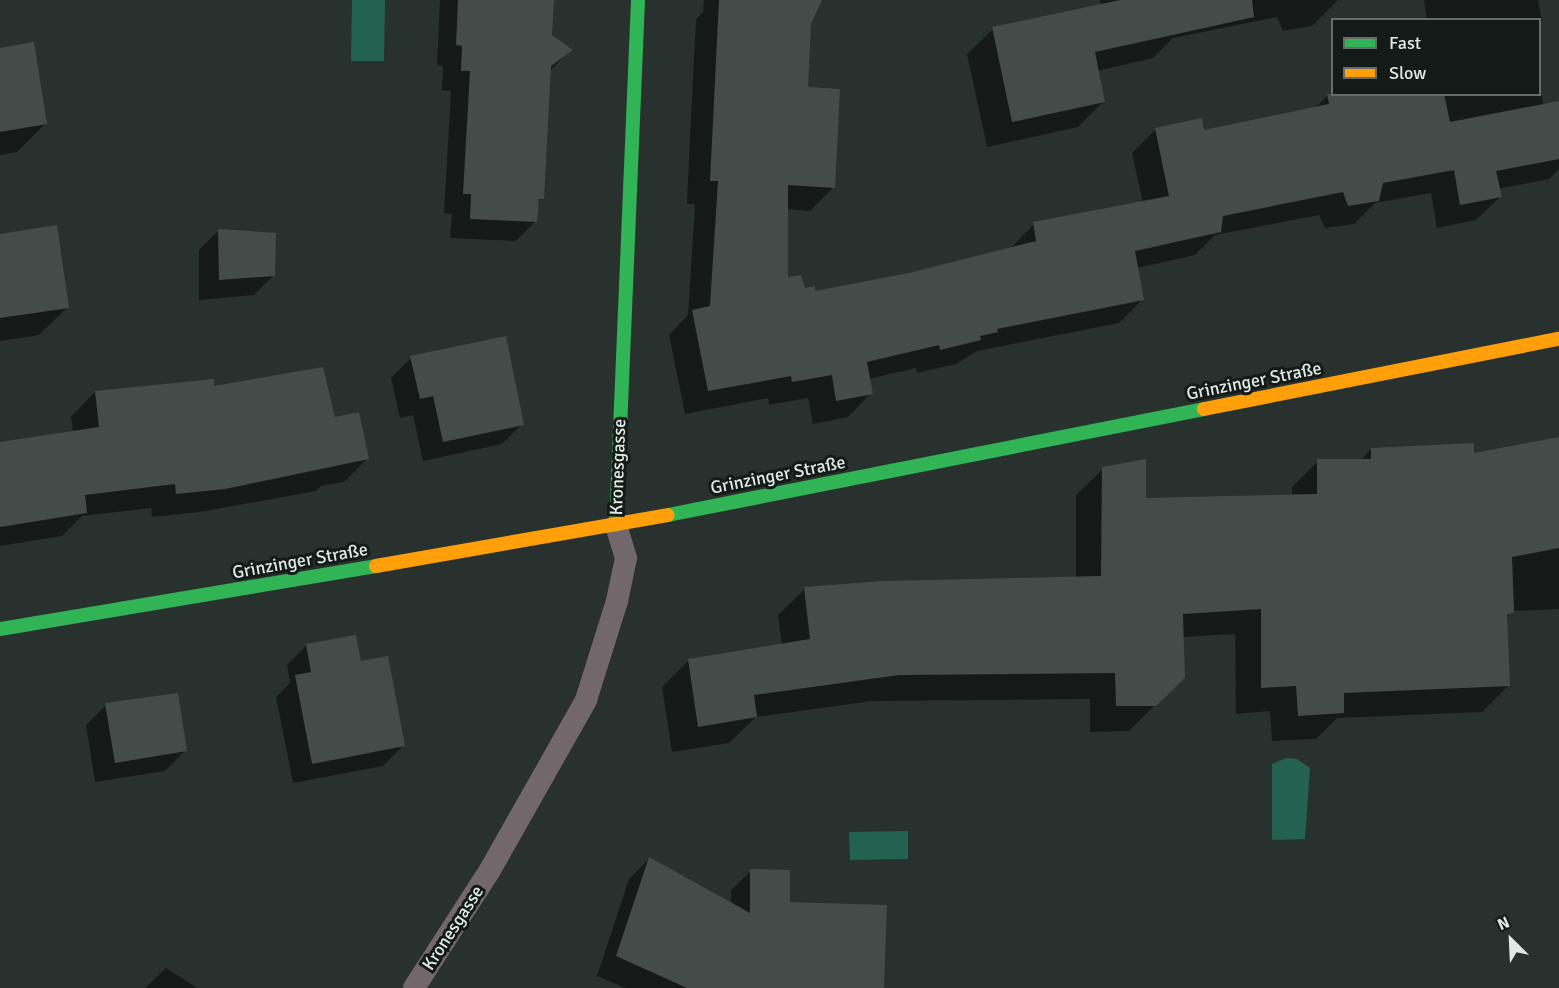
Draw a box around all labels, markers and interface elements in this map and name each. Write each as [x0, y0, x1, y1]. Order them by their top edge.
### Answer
legend [1331, 18, 1541, 96]
text: Fast [1389, 32, 1421, 54]
text: Slow [1389, 62, 1426, 84]
street label: Grinzinger Straße [1185, 357, 1323, 405]
street label: Kronesgasse [606, 418, 630, 516]
street label: Grinzinger Straße [709, 451, 847, 499]
street label: Grinzinger Straße [231, 538, 369, 584]
street label: Kronesgasse [418, 882, 488, 974]
north arrow [1481, 910, 1541, 970]
text: N [1495, 912, 1513, 935]

